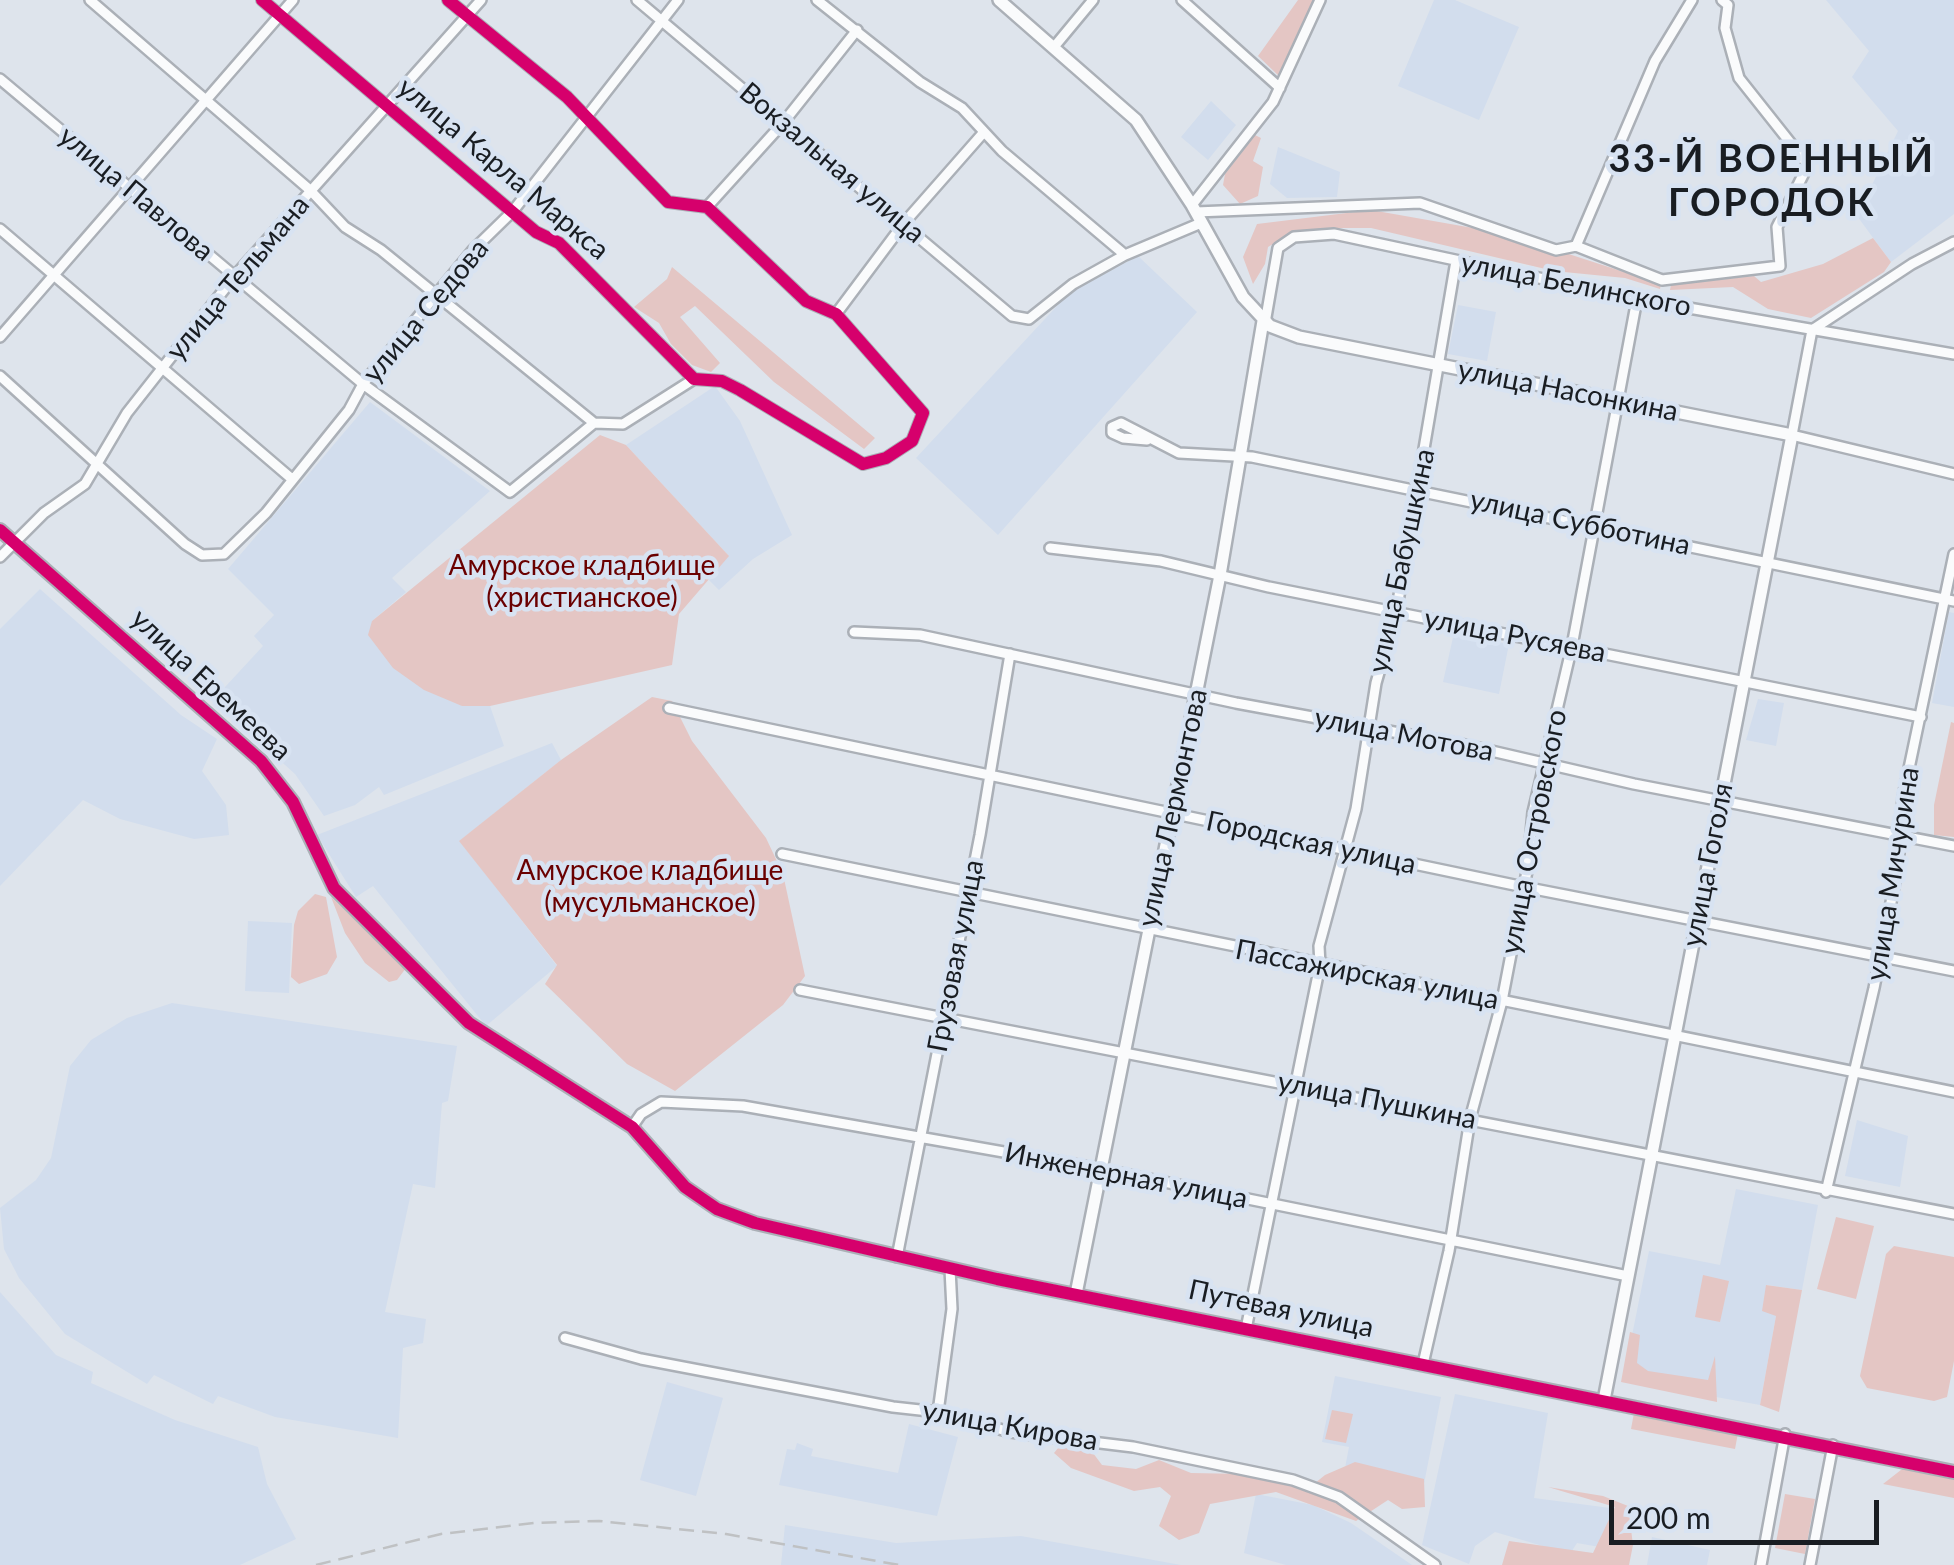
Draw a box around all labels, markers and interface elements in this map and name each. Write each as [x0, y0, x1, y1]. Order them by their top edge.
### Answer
street label: улица Карла Маркса [391, 71, 615, 267]
street label: Вокзальная улица [732, 76, 932, 250]
street label: улица Павлова [52, 120, 220, 268]
district label: 33-Й ВОЕННЫЙ ГОРОДОК [1608, 137, 1936, 226]
street label: улица Тельмана [159, 189, 317, 367]
street label: улица Седова [356, 232, 496, 390]
street label: улица Белинского [1458, 246, 1694, 324]
street label: улица Насонкина [1455, 353, 1681, 429]
street label: улица Бабушкина [1362, 446, 1442, 676]
street label: улица Субботина [1467, 483, 1693, 563]
park label: Амурское кладбище (христианское) [449, 549, 715, 615]
street label: улица Еремеева [124, 602, 298, 768]
street label: улица Русяева [1421, 602, 1609, 670]
street label: улица Лермонтова [1131, 686, 1215, 930]
street label: улица Мотова [1312, 701, 1496, 769]
street label: улица Островского [1494, 707, 1574, 957]
street label: улица Мичурина [1860, 765, 1926, 983]
street label: улица Гоголя [1676, 780, 1740, 950]
street label: Городская улица [1203, 804, 1419, 882]
park label: Амурское кладбище (мусульманское) [517, 854, 783, 920]
street label: Грузовая улица [921, 857, 991, 1055]
street label: Пассажирская улица [1232, 933, 1502, 1017]
street label: улица Пушкина [1275, 1065, 1479, 1137]
street label: Инженерная улица [1002, 1136, 1250, 1216]
street label: Путевая улица [1185, 1273, 1377, 1345]
street label: улица Кирова [920, 1394, 1100, 1458]
scale bar [1614, 1480, 1884, 1542]
text: 200 m [1626, 1499, 1711, 1535]

